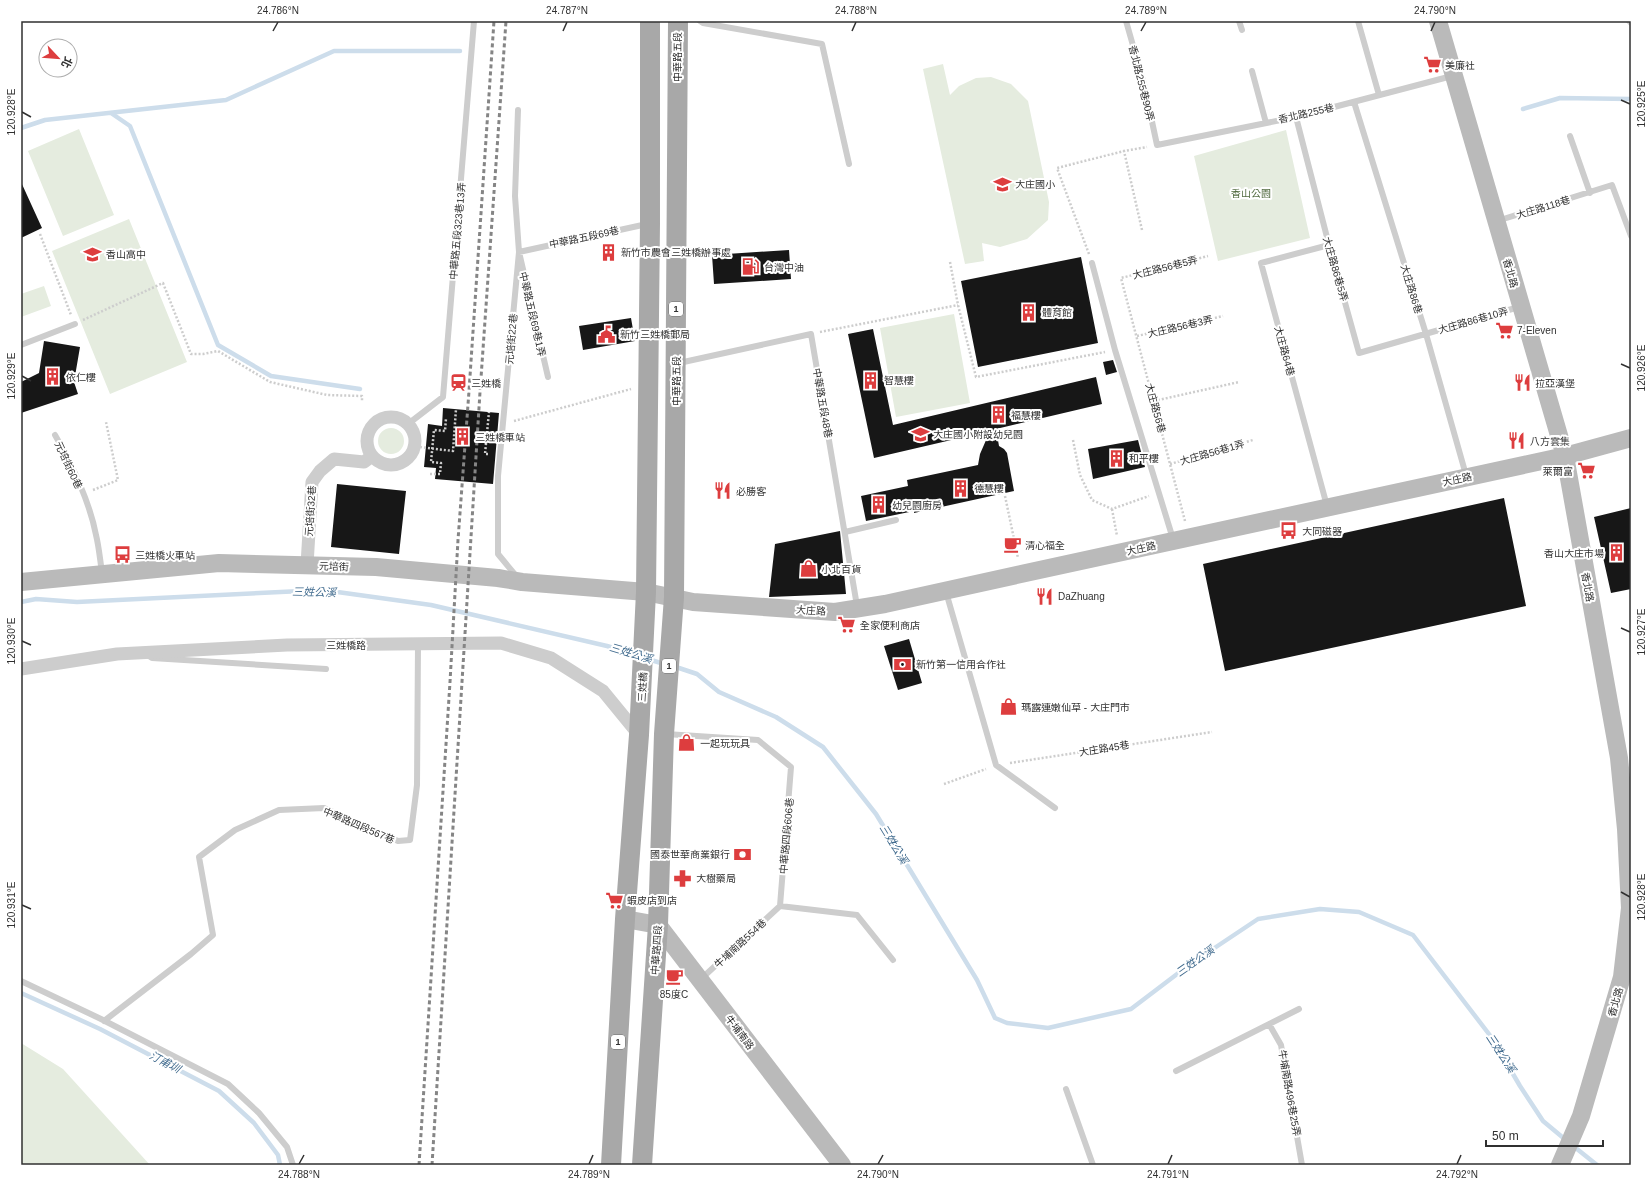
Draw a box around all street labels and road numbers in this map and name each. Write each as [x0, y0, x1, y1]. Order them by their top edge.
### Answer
street label: 中華路五段 [672, 32, 683, 82]
street label: 香北路255巷90弄 [1127, 44, 1156, 122]
street label: 香北路255巷 [1277, 102, 1335, 125]
street label: 中華路五段323巷13弄 [448, 182, 467, 280]
street label: 大庄路118巷 [1515, 194, 1572, 221]
street label: 中華路五段69巷 [548, 225, 620, 250]
street label: 大庄路86巷5弄 [1321, 236, 1350, 303]
street label: 大庄路56巷5弄 [1131, 254, 1199, 281]
street label: 香北路 [1501, 257, 1520, 289]
street label: 大庄路86巷 [1399, 263, 1424, 315]
street label: 中華路五段69巷1弄 [517, 271, 548, 358]
road number: 1 [669, 302, 683, 316]
street label: 大庄路86巷10弄 [1437, 305, 1509, 336]
street label: 元培街22巷 [504, 313, 519, 365]
street label: 大庄路56巷3弄 [1146, 314, 1214, 339]
street label: 大庄路64巷 [1273, 325, 1296, 377]
street label: 中華路五段 [671, 356, 682, 406]
street label: 中華路五段48巷 [811, 367, 834, 439]
street label: 大庄路56巷 [1144, 382, 1167, 434]
street label: 大庄路56巷1弄 [1179, 438, 1246, 467]
street label: 元培街60巷 [53, 440, 84, 491]
street label: 大庄路 [1441, 471, 1473, 488]
street label: 元培街32巷 [303, 485, 318, 537]
street label: 大庄路 [1125, 540, 1157, 557]
street label: 元培街 [319, 560, 349, 573]
street label: 香北路 [1579, 571, 1596, 603]
street label: 大庄路 [796, 604, 826, 617]
street label: 三姓橋路 [326, 640, 366, 651]
road number: 1 [662, 659, 676, 673]
street label: 三姓橋 [636, 672, 649, 702]
street label: 大庄路45巷 [1078, 739, 1130, 758]
street label: 中華路四段606巷 [778, 797, 795, 875]
street label: 中華路四段567巷 [321, 805, 396, 846]
street label: 牛埔南路554巷 [712, 917, 768, 970]
street label: 中華路四段 [649, 925, 664, 975]
street label: 香北路 [1606, 986, 1625, 1018]
street label: 牛埔南路 [723, 1013, 756, 1052]
road number: 1 [611, 1035, 625, 1049]
street label: 牛埔南路496巷25弄 [1276, 1049, 1303, 1137]

